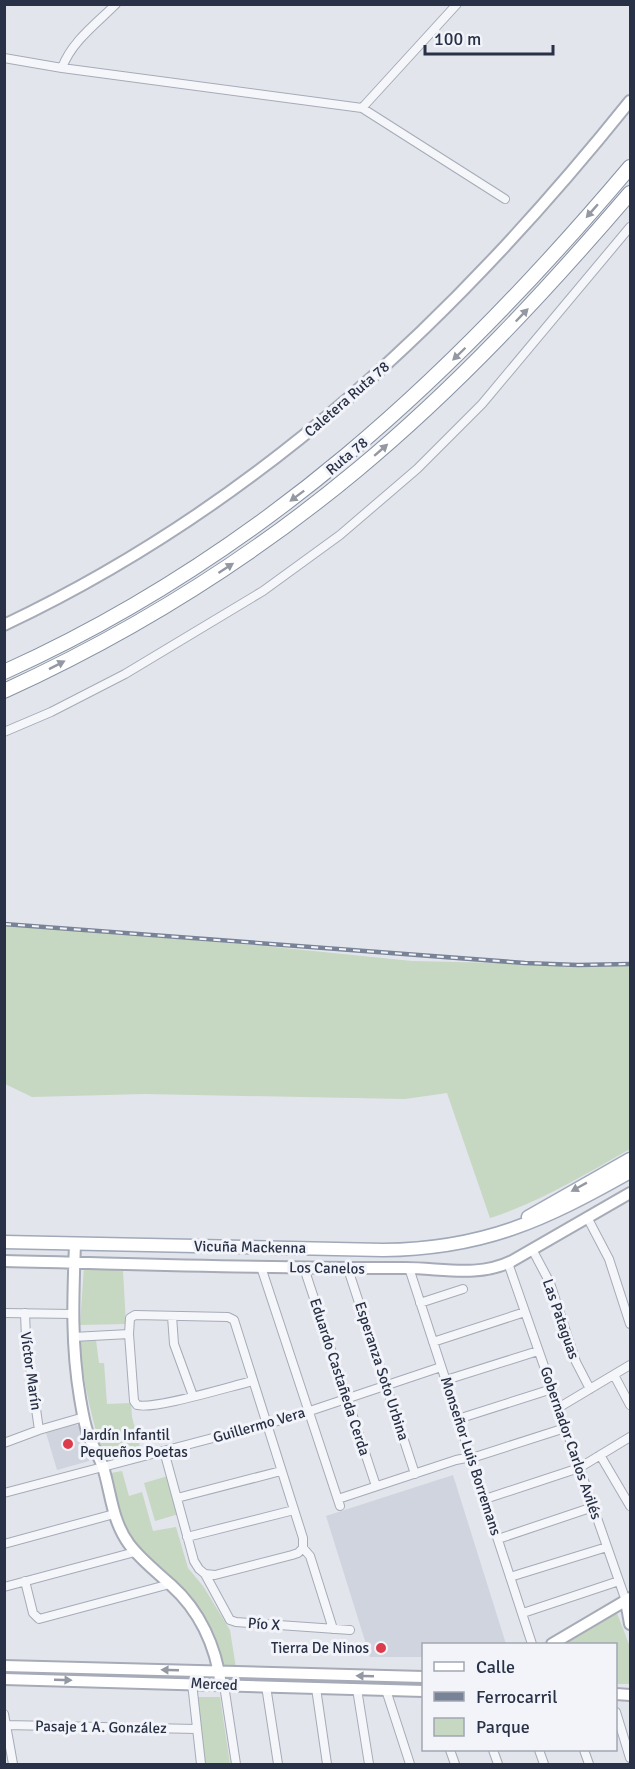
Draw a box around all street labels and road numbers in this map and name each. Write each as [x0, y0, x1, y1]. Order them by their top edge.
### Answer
street label: Caletera Ruta 78 [301, 357, 393, 441]
street label: Ruta 78 [322, 433, 372, 479]
street label: Vicuña Mackenna [194, 1237, 306, 1257]
street label: Los Canelos [289, 1258, 366, 1278]
street label: Las Pataguas [539, 1276, 583, 1362]
street label: Eduardo Castañeda Cerda [306, 1296, 374, 1458]
street label: Esperanza Soto Urbina [351, 1299, 413, 1443]
street label: Víctor Marín [17, 1331, 45, 1411]
street label: Gobernador Carlos Avilés [536, 1364, 606, 1522]
street label: Monseñor Luis Borremans [437, 1374, 505, 1538]
street label: Guillermo Vera [211, 1403, 307, 1447]
street label: Pío X [247, 1614, 281, 1634]
street label: Merced [190, 1674, 238, 1694]
street label: Pasaje 1 A. González [35, 1717, 167, 1737]

